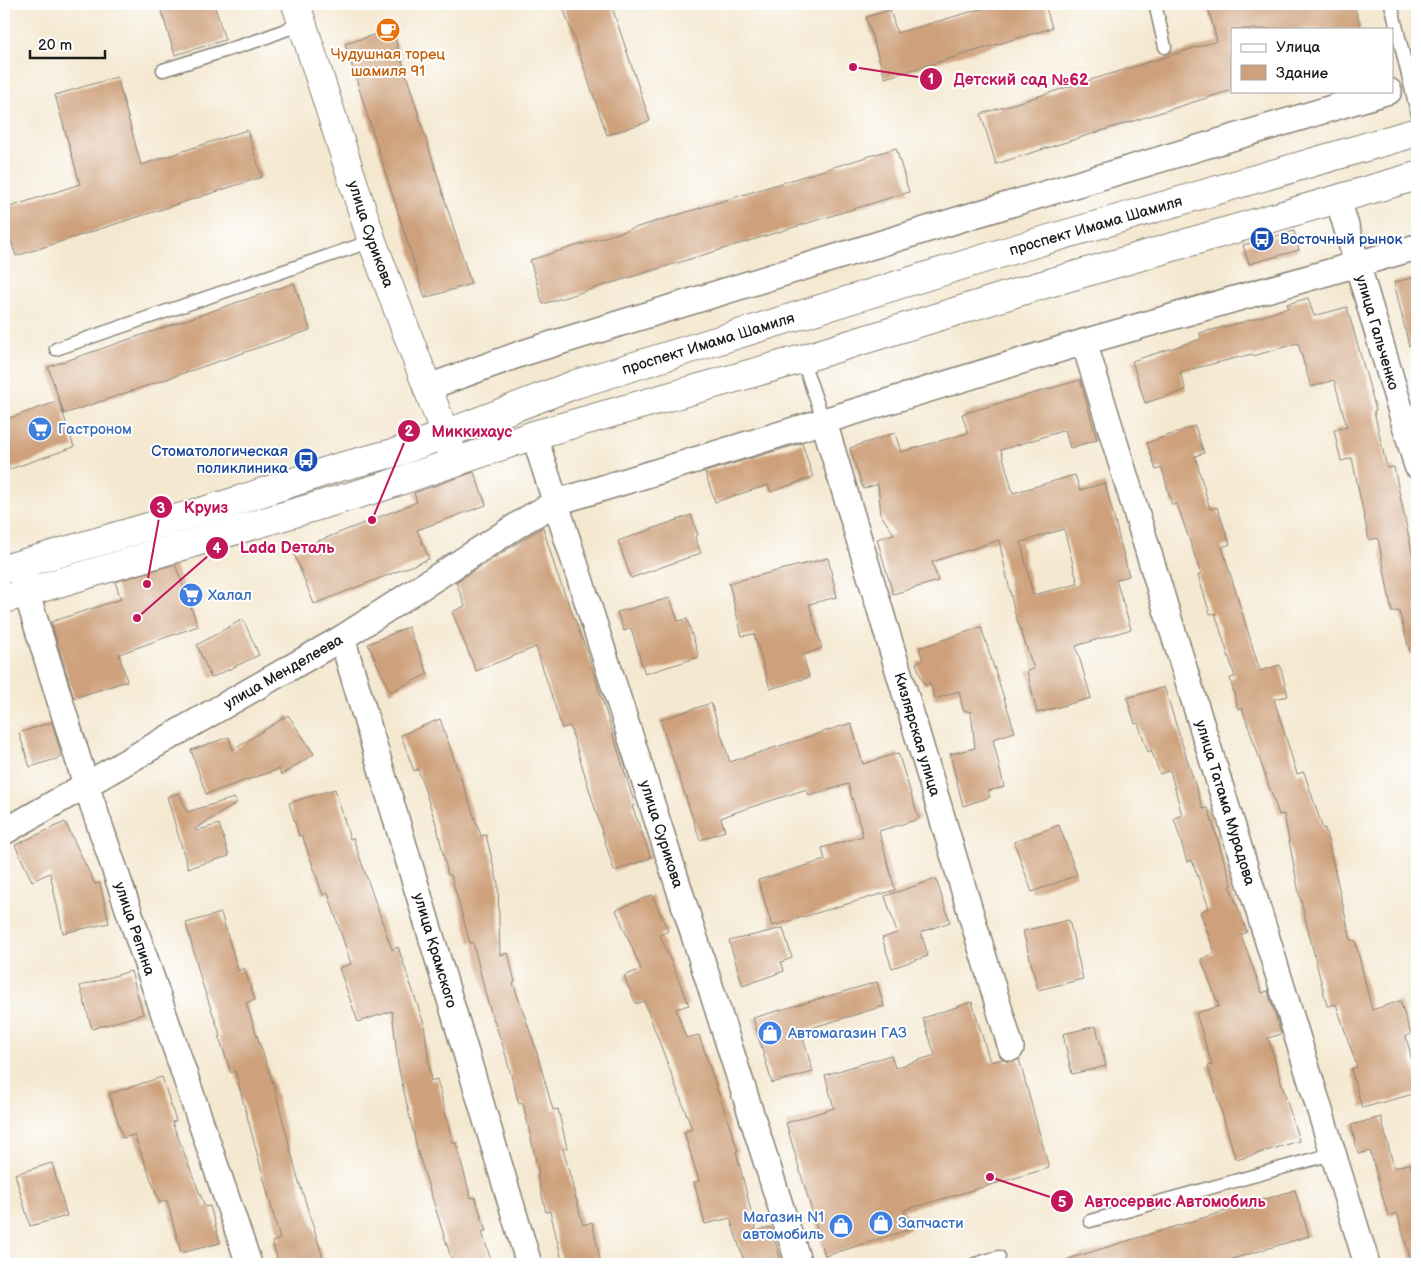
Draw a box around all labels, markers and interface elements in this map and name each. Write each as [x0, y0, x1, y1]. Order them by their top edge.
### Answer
cafe icon: Чудушная торец шамиля 91 [375, 17, 401, 43]
scale bar [30, 28, 105, 60]
legend [1231, 28, 1394, 92]
text: 20 m [38, 36, 72, 55]
text: Улица [1276, 38, 1321, 57]
place label: Чудушная торец шамиля 91 [331, 45, 445, 81]
callout: Детский сад №62 [919, 63, 1099, 94]
text: Здание [1276, 64, 1328, 83]
text: 1 [928, 70, 934, 89]
text: Детский сад №62 [953, 71, 1089, 90]
street label: улица Сурикова [344, 178, 398, 290]
street label: проспект Имама Шамиля [1007, 191, 1185, 260]
bus stop icon: Восточный рынок [1249, 226, 1275, 252]
place label: Восточный рынок [1280, 230, 1402, 249]
street label: улица Гальченко [1351, 273, 1403, 392]
street label: проспект Имама Шамиля [620, 308, 797, 379]
supermarket icon: Гастроном [27, 416, 53, 442]
callout: Миккихаус [396, 416, 522, 447]
place label: Гастроном [58, 420, 132, 439]
text: 2 [405, 422, 414, 441]
text: Миккихаус [432, 423, 512, 442]
place label: Стоматологическая поликлиника [151, 442, 288, 478]
bus stop icon: Стоматологическая поликлиника [293, 447, 319, 473]
callout: Круиз [149, 492, 238, 523]
text: 3 [157, 499, 166, 518]
text: Круиз [184, 499, 229, 518]
callout: Lada Dеталь [204, 532, 344, 563]
text: 4 [213, 539, 222, 558]
text: Lada Dеталь [240, 539, 335, 558]
supermarket icon: Халал [178, 582, 204, 608]
place label: Халал [208, 586, 252, 605]
street label: улица Менделеева [220, 630, 346, 713]
street label: Кизлярская улица [890, 670, 945, 799]
street label: улица Татама Мурадова [1191, 718, 1260, 888]
street label: улица Сурикова [636, 778, 688, 890]
street label: улица Репина [110, 879, 160, 978]
street label: улица Крамского [409, 891, 461, 1010]
shop icon: Автомагазин ГАЗ [757, 1020, 783, 1046]
place label: Автомагазин ГАЗ [787, 1024, 907, 1043]
callout: Автосервис Автомобиль [1050, 1186, 1276, 1217]
text: 5 [1058, 1193, 1067, 1212]
text: Автосервис Автомобиль [1083, 1193, 1266, 1212]
place label: Магазин N1 автомобиль [743, 1208, 825, 1244]
shop icon: Запчасти [868, 1210, 894, 1236]
shop icon: Магазин N1 автомобиль [828, 1213, 854, 1239]
place label: Запчасти [898, 1214, 964, 1233]

